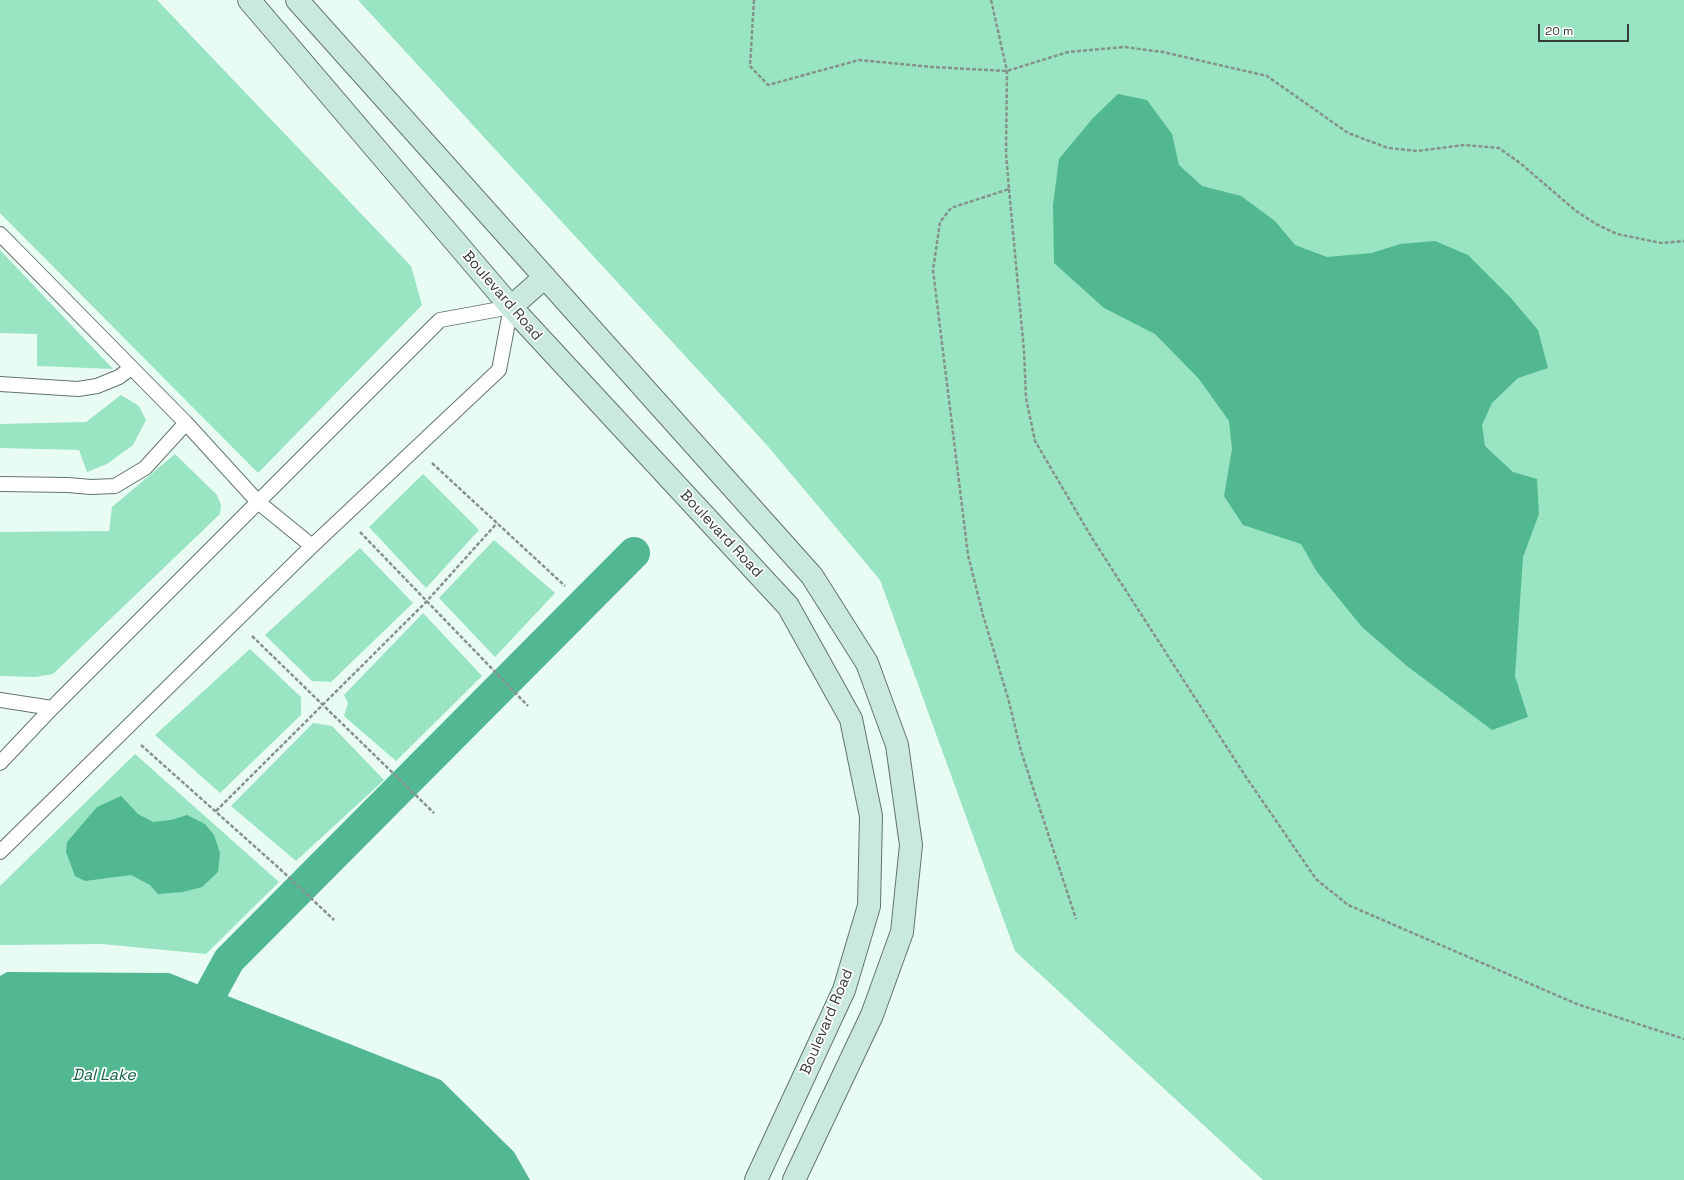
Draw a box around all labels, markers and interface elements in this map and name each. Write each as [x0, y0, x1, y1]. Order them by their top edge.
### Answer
scale bar [1540, 16, 1631, 42]
text: 20 m [1545, 23, 1573, 39]
street label: Boulevard Road [458, 248, 546, 344]
street label: Boulevard Road [676, 487, 766, 581]
street label: Boulevard Road [797, 967, 857, 1077]
water label: Dal Lake [72, 1066, 136, 1086]

